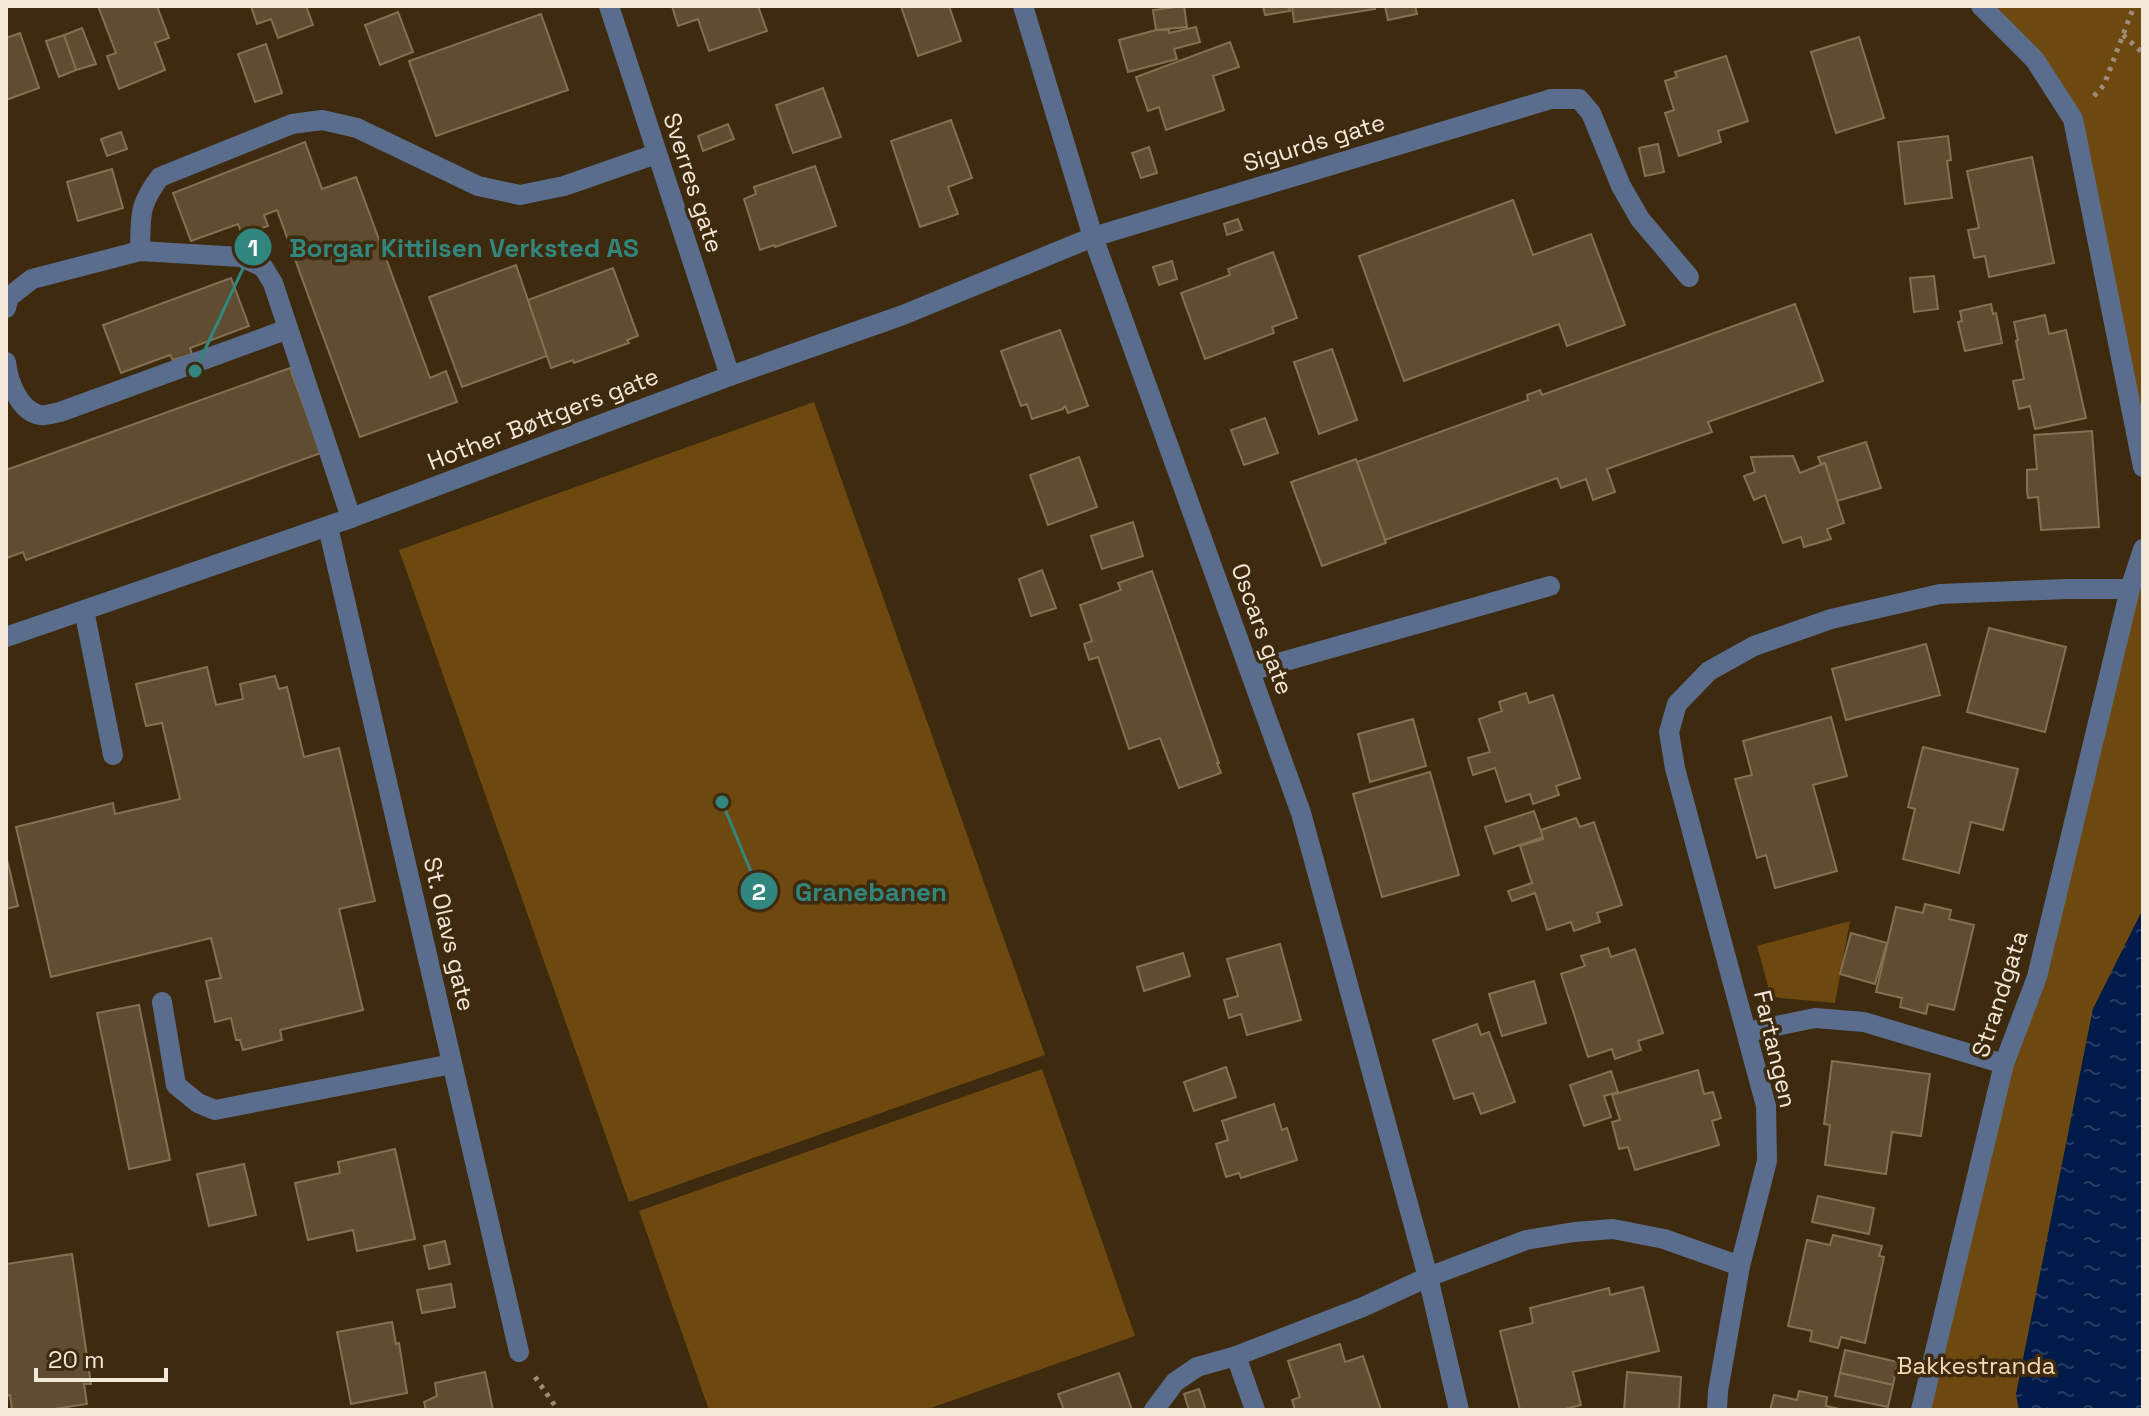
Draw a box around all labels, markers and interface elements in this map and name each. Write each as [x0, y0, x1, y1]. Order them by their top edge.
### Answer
street label: Sigurds gate [1239, 106, 1389, 179]
street label: Sverres gate [656, 109, 731, 257]
callout: Borgar Kittilsen Verksted AS [233, 222, 655, 272]
text: Borgar Kittilsen Verksted AS [289, 231, 639, 265]
text: 1 [248, 232, 258, 263]
street label: Hother Bøttgers gate [423, 360, 663, 477]
street label: Oscars gate [1224, 559, 1301, 699]
street label: St. Olavs gate [417, 854, 482, 1014]
callout: Granebanen [739, 866, 963, 916]
text: Granebanen [795, 875, 947, 909]
text: 2 [752, 876, 766, 907]
street label: Strandgata [1964, 926, 2035, 1061]
street label: Fartangen [1747, 987, 1804, 1111]
scale bar [36, 1332, 166, 1382]
text: 20 m [48, 1344, 105, 1375]
park label: Bakkestranda [1897, 1350, 2056, 1381]

